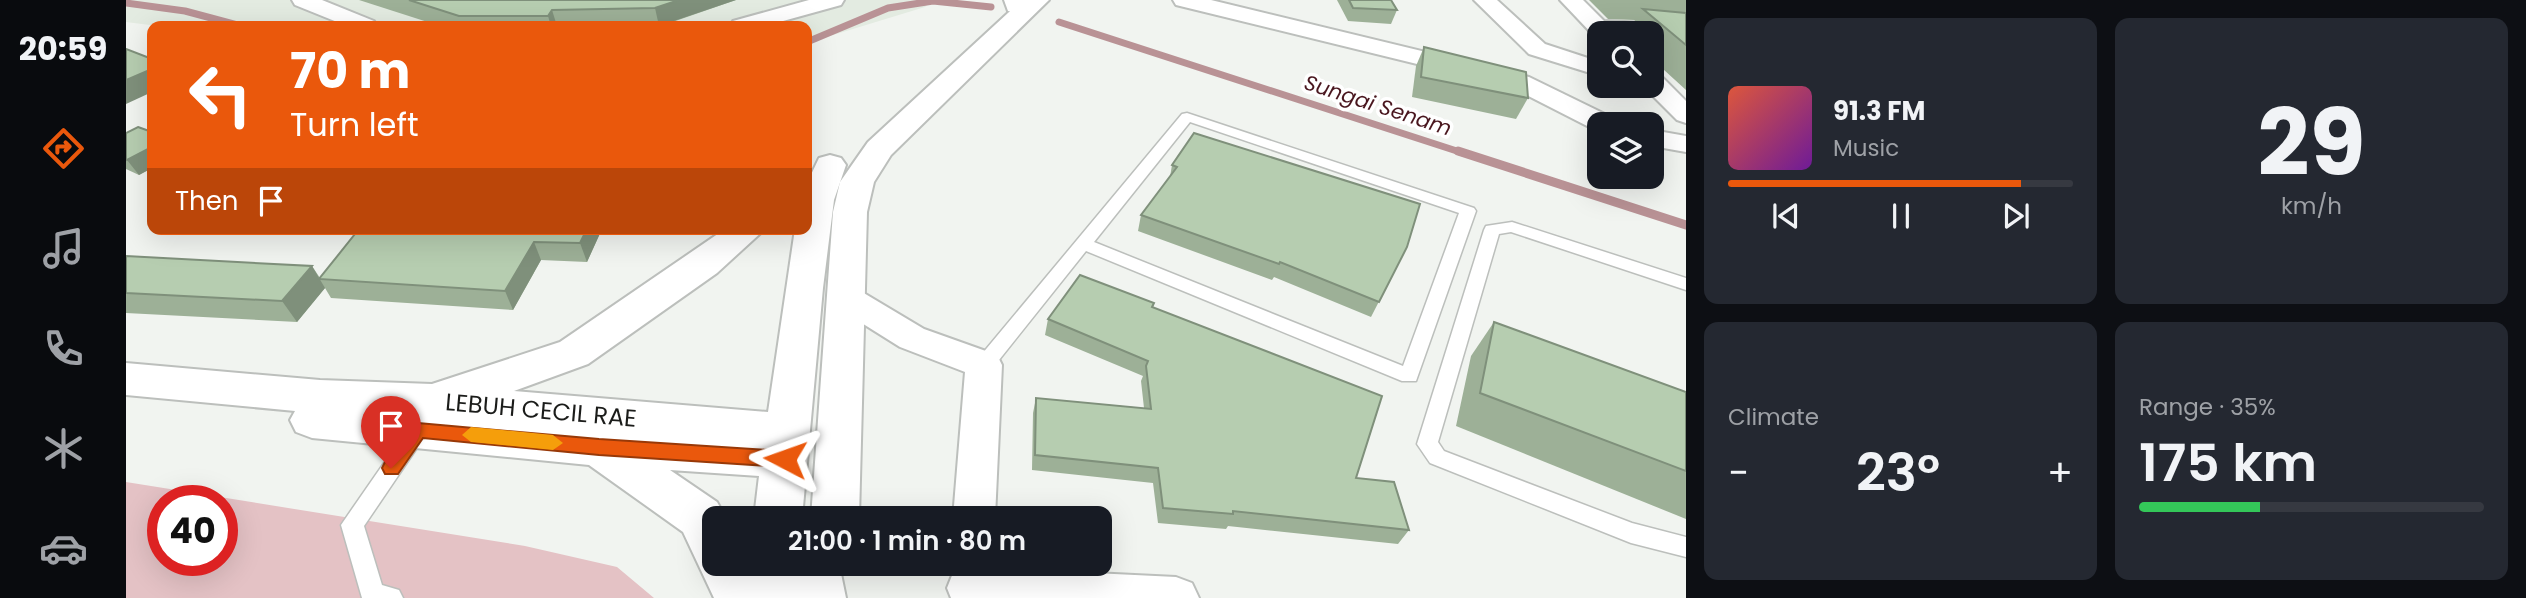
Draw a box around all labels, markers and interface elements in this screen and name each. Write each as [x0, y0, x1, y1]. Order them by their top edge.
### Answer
map controls [1587, 21, 1664, 189]
button: search [1587, 21, 1664, 98]
text: 20:59 [19, 26, 107, 71]
text: 70 m [290, 37, 410, 105]
icon: left [175, 49, 266, 140]
water label: Sungai Senam [1301, 68, 1455, 142]
text: 29 [2258, 79, 2365, 207]
text: 91.3 FM [1833, 93, 1925, 129]
text: Turn left [290, 102, 419, 147]
button: layers [1587, 112, 1664, 189]
icon: directions [39, 124, 88, 173]
text: Music [1833, 132, 1899, 164]
icon: arrive [252, 182, 290, 220]
text: Then [175, 183, 238, 219]
text: km/h [2281, 190, 2342, 222]
icon: previous [1767, 197, 1805, 235]
icon: pause [1882, 197, 1920, 235]
icon: next [1997, 197, 2035, 235]
icon: music [39, 224, 88, 273]
icon: phone [39, 324, 88, 373]
street label: LEBUH CECIL RAE [444, 385, 638, 435]
text: Range · 35% [2139, 391, 2276, 423]
pin [361, 396, 421, 468]
text: Climate [1728, 401, 1819, 433]
icon: arrive [372, 407, 410, 445]
position arrow [748, 422, 822, 496]
icon: climate [39, 424, 88, 473]
text: 175 km [2139, 426, 2317, 499]
text: 23° [1856, 436, 1940, 509]
text: − [1728, 446, 1749, 499]
text: + [2047, 446, 2073, 499]
speed limit sign: 40 [147, 485, 238, 576]
text: 21:00 · 1 min · 80 m [788, 523, 1026, 559]
icon: car [39, 524, 88, 573]

